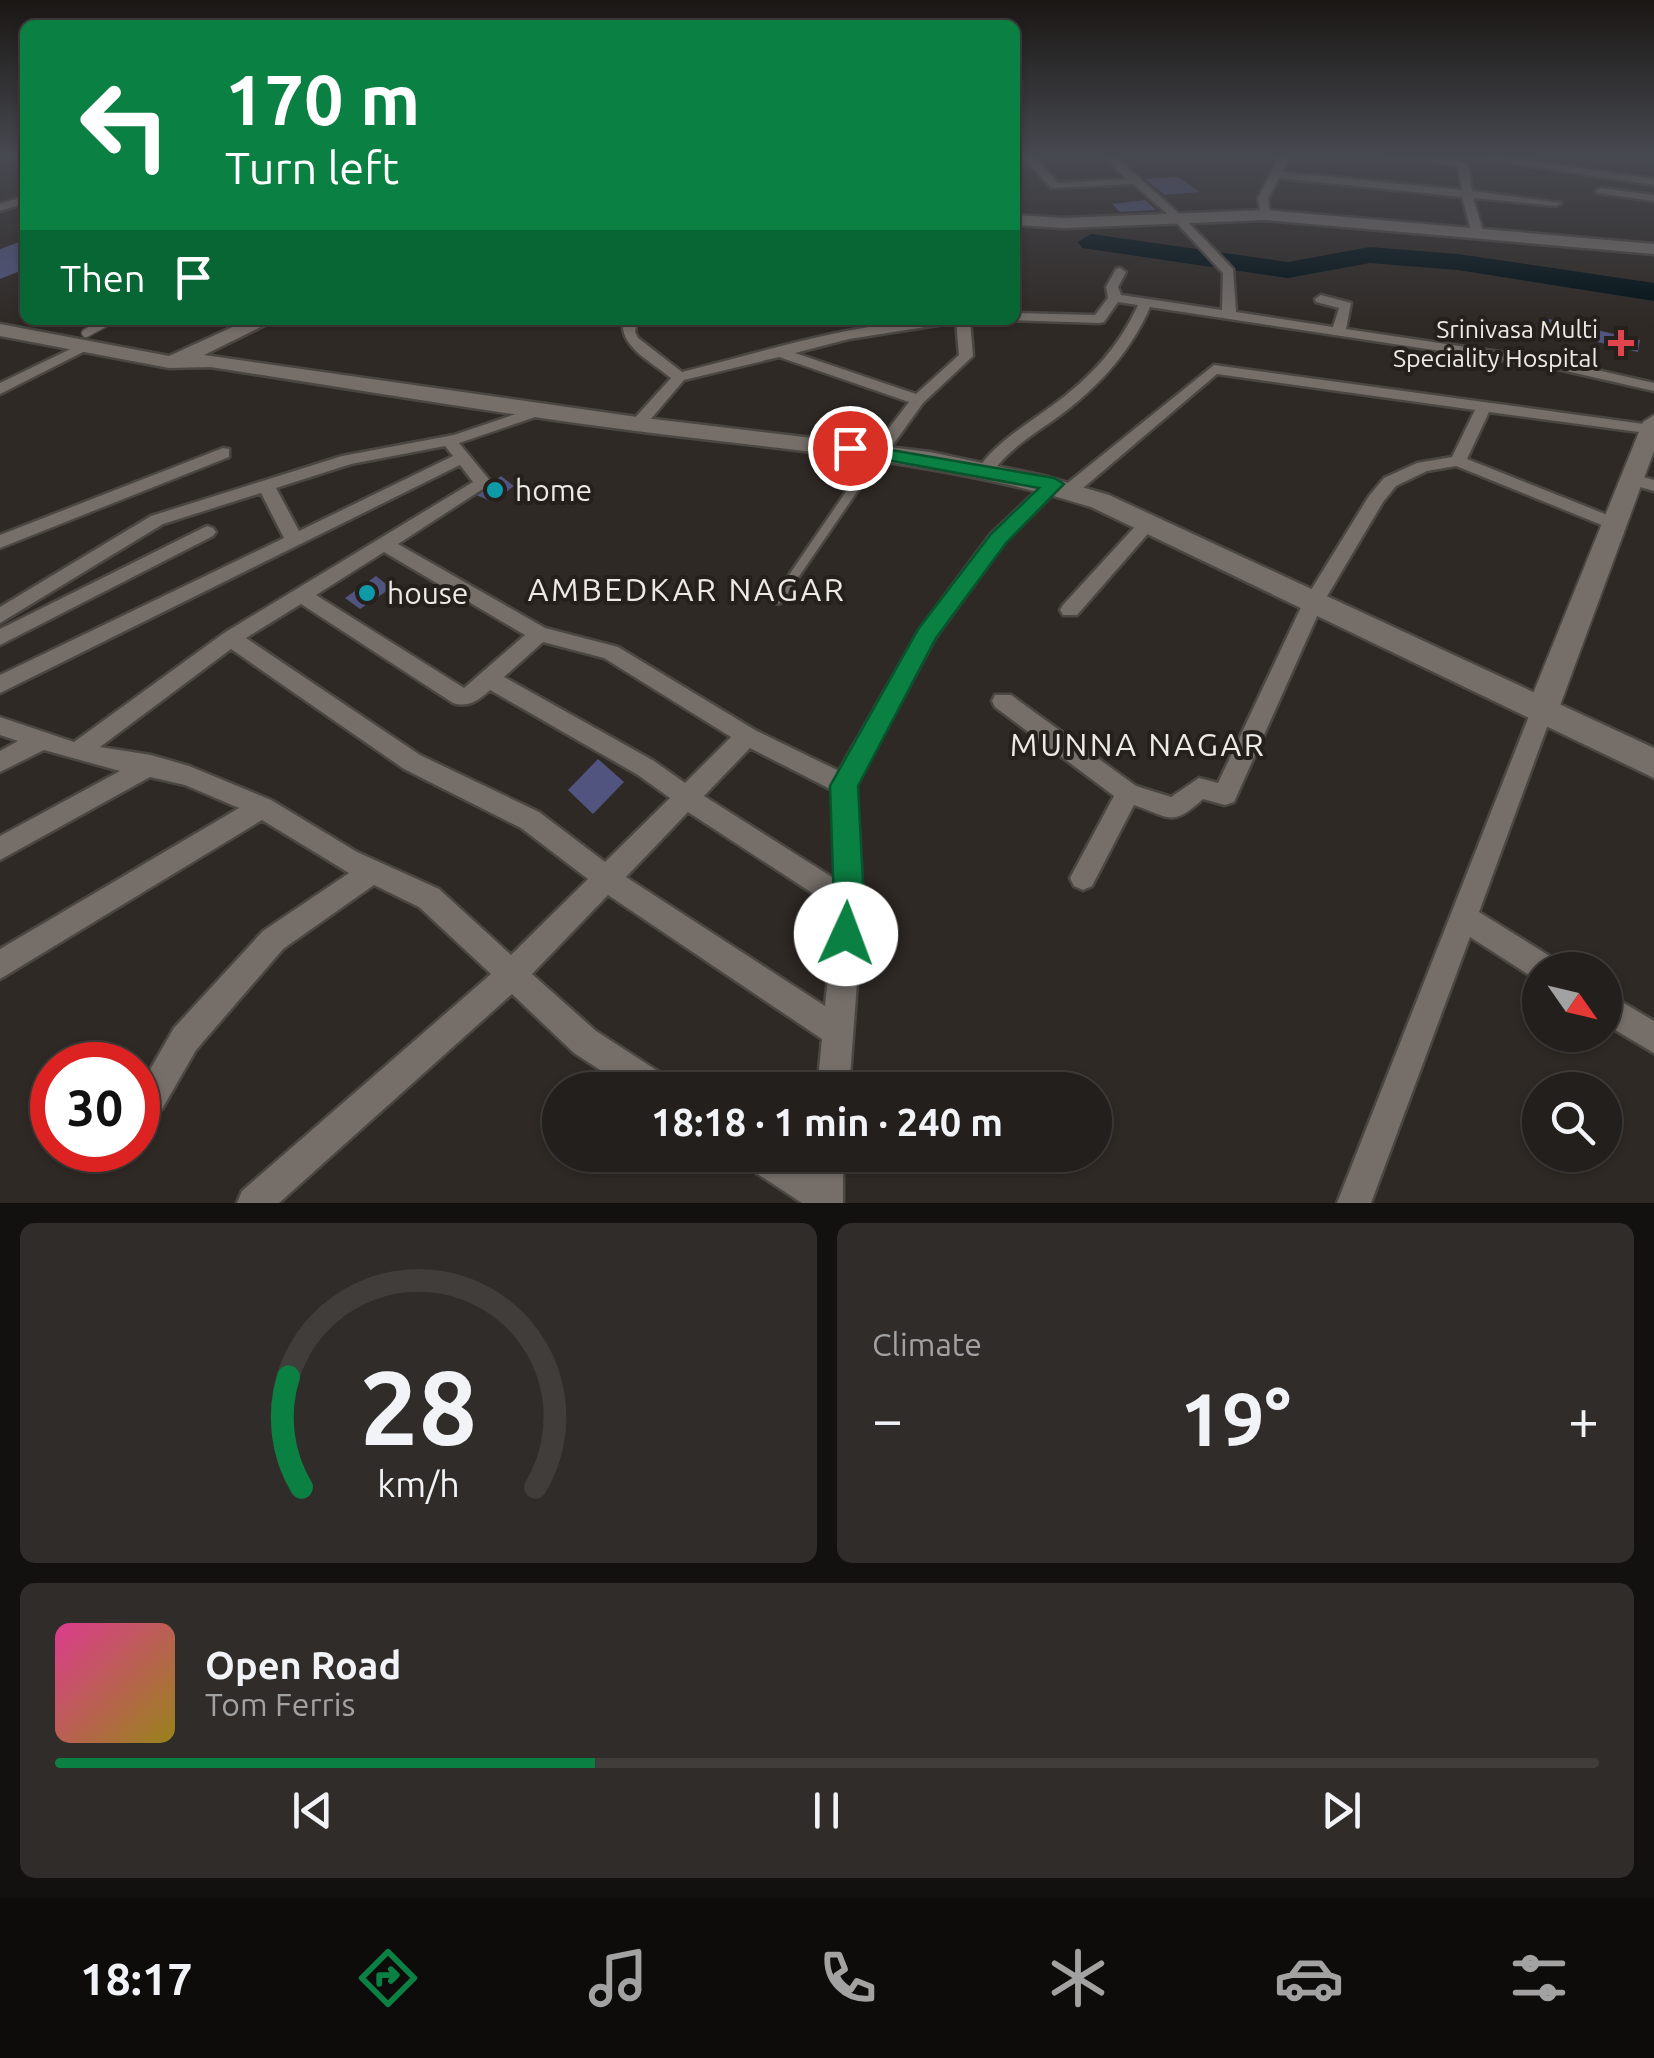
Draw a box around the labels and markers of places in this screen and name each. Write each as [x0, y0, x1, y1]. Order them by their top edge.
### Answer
place label: Srinivasa Multi Speciality Hospital [1393, 315, 1598, 372]
marker: Srinivasa Multi Speciality Hospital [1608, 330, 1634, 356]
pin [808, 406, 893, 491]
place label: home [515, 473, 592, 507]
marker: home [484, 479, 506, 501]
place label: house [387, 576, 468, 610]
marker: house [356, 582, 378, 604]

